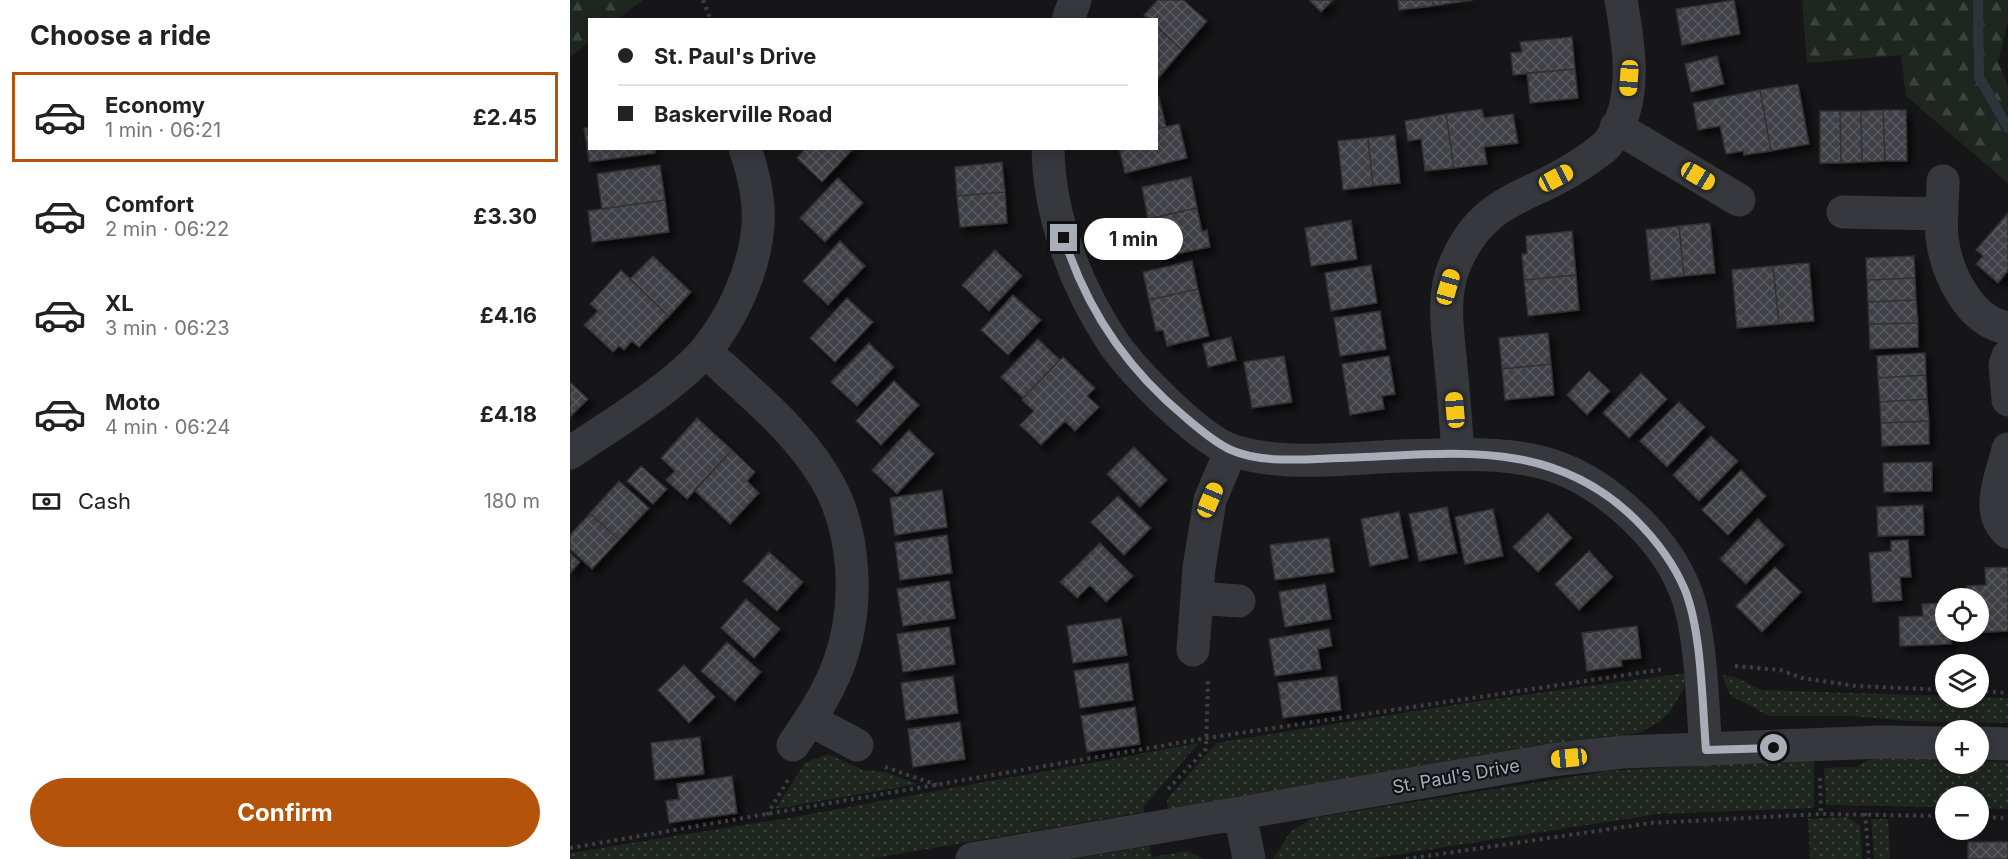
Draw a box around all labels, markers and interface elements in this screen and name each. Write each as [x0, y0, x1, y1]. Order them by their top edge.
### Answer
text: Choose a ride [30, 19, 211, 52]
text: St. Paul's Drive [654, 43, 816, 69]
car [1619, 59, 1639, 97]
icon: car [33, 90, 87, 144]
text: Economy [105, 92, 205, 118]
text: Baskerville Road [654, 101, 832, 127]
text: £2.45 [473, 104, 537, 130]
text: 1 min · 06:21 [105, 118, 221, 142]
car [1678, 159, 1718, 193]
car [1536, 162, 1576, 194]
icon: car [33, 189, 87, 243]
text: Comfort [105, 191, 194, 217]
text: £3.30 [473, 203, 537, 229]
text: 2 min · 06:22 [105, 217, 229, 241]
callout: 1 min [1085, 217, 1184, 259]
route end [1050, 224, 1077, 251]
text: 1 min [1109, 227, 1158, 251]
car [1434, 267, 1462, 307]
icon: car [33, 288, 87, 342]
text: XL [105, 290, 134, 316]
text: £4.16 [480, 302, 537, 328]
text: 3 min · 06:23 [105, 316, 230, 340]
icon: car [33, 387, 87, 441]
text: Moto [105, 389, 160, 415]
car [1444, 391, 1466, 429]
text: £4.18 [480, 401, 537, 427]
text: 4 min · 06:24 [105, 415, 230, 439]
car [1195, 480, 1225, 520]
icon: cash [30, 485, 63, 518]
text: Cash [78, 488, 131, 514]
text: 180 m [484, 489, 540, 513]
map controls [1935, 588, 1989, 840]
button: locate [1935, 588, 1989, 642]
button: layers [1935, 654, 1989, 708]
button: + [1935, 720, 1989, 774]
route start [1760, 734, 1787, 761]
car [1550, 747, 1588, 769]
street label: St. Paul's Drive [1391, 754, 1521, 798]
button: Confirm [30, 778, 540, 847]
button: − [1935, 786, 1989, 840]

